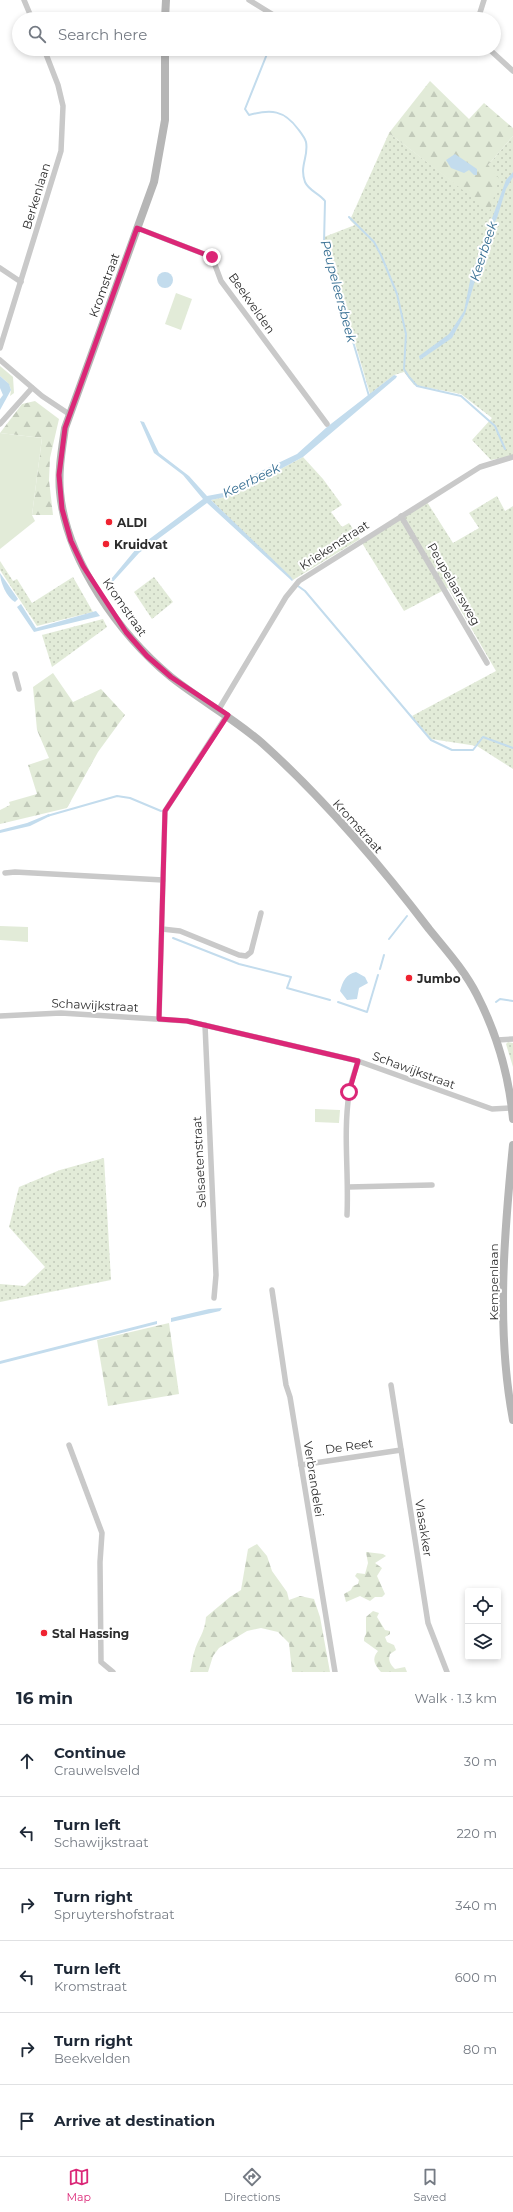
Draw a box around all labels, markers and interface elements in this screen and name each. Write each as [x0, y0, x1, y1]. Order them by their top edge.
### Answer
search box [12, 12, 501, 56]
icon: search [26, 23, 48, 45]
text: Search here [58, 25, 147, 44]
street label: Berkenlaan [19, 161, 53, 231]
water label: Keerbeek [466, 218, 501, 283]
water label: Peupeleersbeek [318, 238, 361, 345]
route end [203, 248, 221, 266]
street label: Kromstraat [85, 251, 123, 319]
street label: Beekvelden [226, 270, 278, 336]
water label: Keerbeek [220, 459, 284, 501]
place label: ALDI [116, 515, 147, 530]
marker: ALDI [104, 517, 114, 527]
street label: Kriekenstraat [296, 517, 372, 573]
place label: Kruidvat [114, 537, 168, 552]
marker: Kruidvat [101, 539, 111, 549]
street label: Peupelaarsweg [424, 540, 484, 628]
street label: Kromstraat [100, 575, 151, 639]
street label: Kromstraat [330, 796, 386, 856]
place label: Jumbo [416, 971, 461, 986]
marker: Jumbo [404, 973, 414, 983]
street label: Schawijkstraat [51, 995, 139, 1015]
street label: Schawijkstraat [370, 1048, 458, 1092]
route start [340, 1083, 358, 1101]
street label: Selsaetenstraat [189, 1115, 209, 1208]
street label: Kempenlaan [486, 1243, 501, 1321]
street label: De Reet [324, 1435, 374, 1457]
street label: Verbrandelei [301, 1440, 327, 1518]
street label: Vlasakker [412, 1498, 436, 1558]
map controls [465, 1588, 501, 1660]
button: locate [465, 1588, 501, 1624]
button: layers [465, 1624, 501, 1660]
place label: Stal Hassing [52, 1626, 129, 1641]
marker: Stal Hassing [39, 1628, 49, 1638]
text: 16 min [16, 1688, 73, 1708]
text: Walk · 1.3 km [414, 1690, 497, 1706]
text: Continue [54, 1743, 126, 1762]
icon: ahead [16, 1750, 38, 1772]
text: 30 m [464, 1753, 497, 1769]
text: Crauwelsveld [54, 1762, 140, 1778]
text: Turn left [54, 1815, 121, 1834]
icon: left [16, 1822, 38, 1844]
text: 220 m [456, 1825, 497, 1841]
text: Schawijkstraat [54, 1834, 149, 1850]
text: Turn right [54, 1887, 133, 1906]
icon: right [16, 1894, 38, 1916]
text: 340 m [455, 1897, 497, 1913]
text: Spruytershofstraat [54, 1906, 175, 1922]
text: Turn left [54, 1959, 121, 1978]
icon: left [16, 1966, 38, 1988]
text: 600 m [455, 1969, 497, 1985]
text: Kromstraat [54, 1978, 127, 1994]
text: Turn right [54, 2031, 133, 2050]
icon: right [16, 2038, 38, 2060]
text: 80 m [463, 2041, 497, 2057]
text: Beekvelden [54, 2050, 131, 2066]
icon: arrive [16, 2110, 38, 2132]
text: Arrive at destination [54, 2111, 215, 2130]
tab: Map [67, 2166, 91, 2204]
tab: Directions [224, 2166, 280, 2204]
tab: Saved [413, 2166, 446, 2204]

